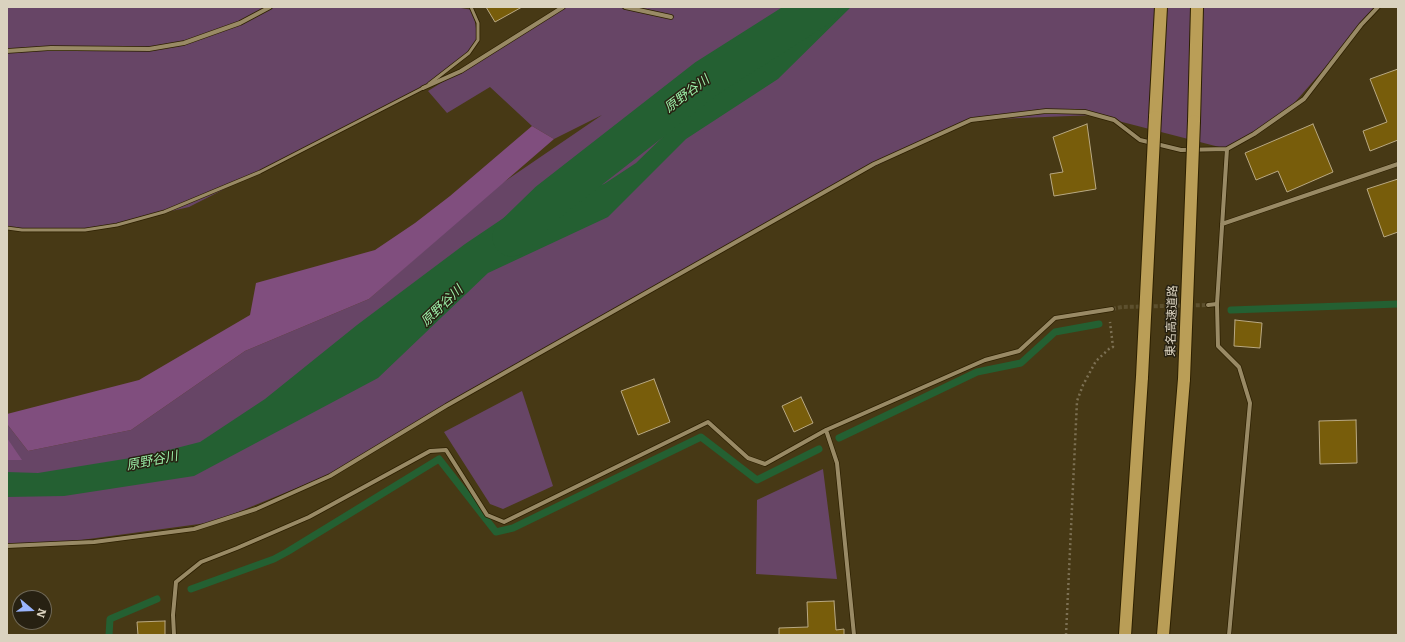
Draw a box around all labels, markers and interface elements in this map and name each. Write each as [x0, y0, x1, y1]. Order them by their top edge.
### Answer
water label: 原野谷川 [662, 72, 712, 116]
water label: 原野谷川 [418, 282, 466, 330]
street label: 東名高速道路 [1164, 285, 1180, 357]
water label: 原野谷川 [125, 448, 179, 474]
north arrow [12, 590, 52, 630]
text: N [33, 607, 51, 621]

